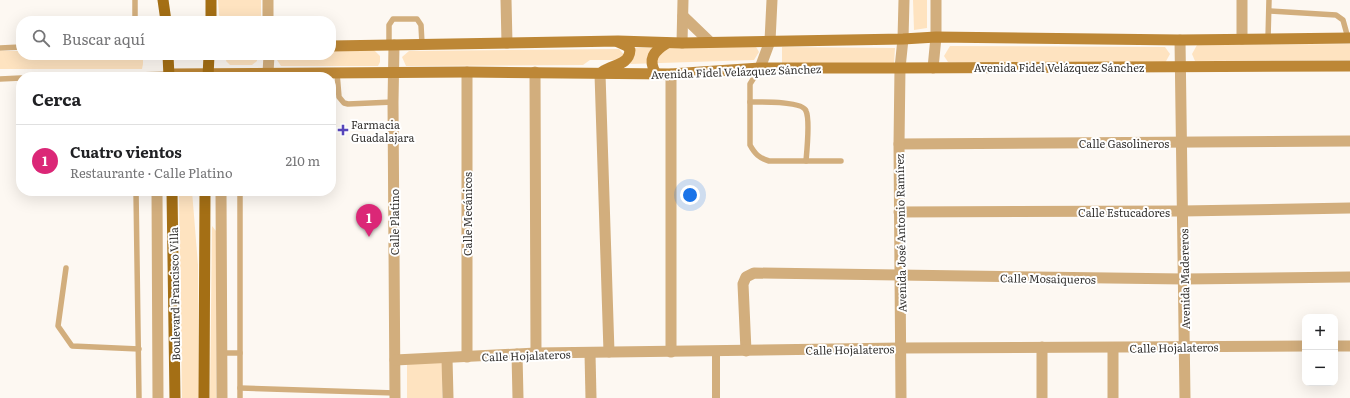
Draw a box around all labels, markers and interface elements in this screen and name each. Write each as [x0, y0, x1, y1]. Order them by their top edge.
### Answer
search box [16, 16, 336, 60]
icon: search [30, 27, 52, 49]
text: Buscar aquí [62, 27, 145, 50]
street label: Avenida Fidel Velázquez Sánchez [974, 59, 1145, 75]
street label: Avenida Fidel Velázquez Sánchez [651, 60, 822, 82]
text: Cerca [32, 86, 81, 111]
place label: Farmacia Guadalajara [351, 116, 414, 145]
marker: Farmacia Guadalajara [338, 125, 348, 135]
street label: Calle Gasolineros [1079, 135, 1169, 151]
text: Cuatro vientos [70, 140, 182, 163]
text: 1 [42, 151, 48, 170]
text: 210 m [285, 151, 320, 170]
street label: Avenida José Antonio Ramírez [891, 153, 909, 313]
text: Restaurante · Calle Platino [70, 163, 233, 182]
street label: Calle Mecánicos [459, 172, 475, 256]
your location [680, 185, 700, 205]
street label: Calle Platino [386, 189, 402, 255]
pin: 1 [356, 204, 382, 237]
street label: Calle Estucadores [1078, 204, 1170, 220]
street label: Boulevard Francisco Villa [165, 227, 183, 361]
street label: Avenida Madereros [1175, 229, 1193, 329]
street label: Calle Mosaiqueros [1000, 269, 1096, 287]
map controls [1302, 314, 1338, 386]
button: + [1302, 314, 1338, 350]
street label: Calle Hojalateros [1129, 338, 1219, 356]
street label: Calle Hojalateros [805, 340, 895, 358]
street label: Calle Hojalateros [481, 345, 571, 365]
button: − [1302, 350, 1338, 386]

